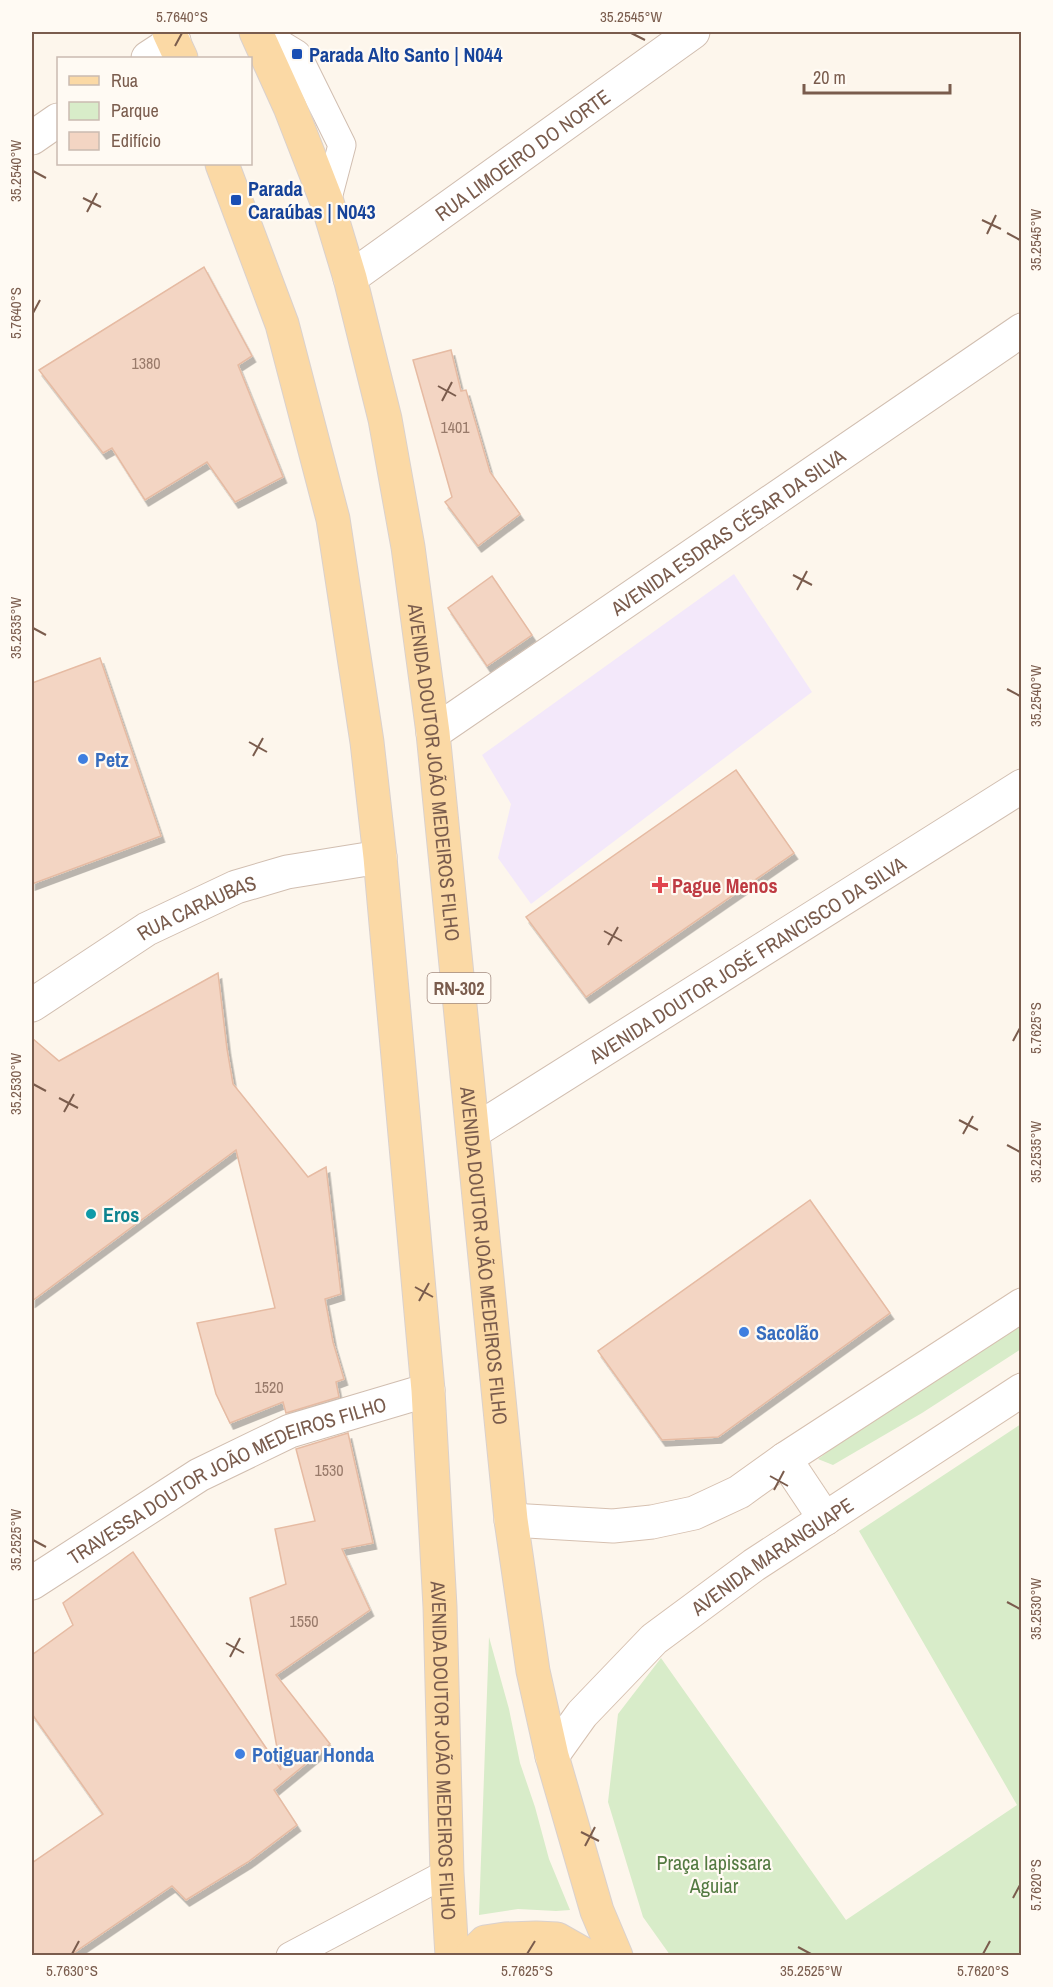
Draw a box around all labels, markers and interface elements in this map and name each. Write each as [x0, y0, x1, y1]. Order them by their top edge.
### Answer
text: 5.7640°S [156, 6, 208, 27]
text: 35.2545°W [600, 6, 662, 27]
place label: Parada Alto Santo | N044 [309, 41, 503, 68]
marker: Parada Alto Santo | N044 [290, 47, 304, 61]
legend [57, 57, 252, 165]
scale bar [804, 57, 950, 95]
text: 20 m [813, 65, 846, 90]
text: Rua [111, 68, 138, 93]
street label: RUA LIMOEIRO DO NORTE [429, 82, 615, 226]
text: Parque [111, 98, 159, 123]
text: Edifício [111, 128, 161, 153]
text: 35.2540°W [5, 140, 26, 202]
place label: Parada Caraúbas | N043 [248, 175, 376, 225]
marker: Parada Caraúbas | N043 [229, 193, 243, 207]
text: 35.2545°W [1025, 209, 1046, 271]
text: 5.7640°S [5, 287, 26, 339]
house number: 1380 [131, 352, 161, 374]
house number: 1401 [440, 416, 470, 438]
street label: AVENIDA ESDRAS CÉSAR DA SILVA [604, 442, 850, 622]
text: 35.2535°W [5, 597, 26, 659]
street label: AVENIDA DOUTOR JOÃO MEDEIROS FILHO [402, 601, 467, 942]
text: 35.2540°W [1025, 665, 1046, 727]
place label: Petz [95, 746, 129, 773]
marker: Petz [76, 752, 90, 766]
street label: AVENIDA DOUTOR JOSÉ FRANCISCO DA SILVA [583, 849, 910, 1070]
street label: RUA CARAUBAS [131, 868, 259, 946]
place label: Pague Menos [672, 872, 778, 899]
marker: Pague Menos [653, 878, 667, 892]
road number: RN-302 [428, 973, 490, 1003]
text: 5.7625°S [1025, 1002, 1046, 1054]
text: 35.2530°W [5, 1053, 26, 1115]
street label: AVENIDA DOUTOR JOÃO MEDEIROS FILHO [455, 1084, 515, 1426]
text: 35.2535°W [1025, 1121, 1046, 1183]
place label: Eros [103, 1201, 139, 1228]
marker: Eros [84, 1207, 98, 1221]
place label: Sacolão [756, 1319, 819, 1346]
marker: Sacolão [737, 1325, 751, 1339]
house number: 1520 [254, 1376, 284, 1398]
street label: TRAVESSA DOUTOR JOÃO MEDEIROS FILHO [62, 1390, 389, 1570]
house number: 1530 [314, 1459, 344, 1481]
street label: AVENIDA MARANGUAPE [684, 1490, 858, 1621]
text: 35.2525°W [5, 1509, 26, 1571]
text: 35.2530°W [1025, 1578, 1046, 1640]
street label: AVENIDA DOUTOR JOÃO MEDEIROS FILHO [425, 1579, 463, 1921]
house number: 1550 [289, 1610, 319, 1632]
place label: Potiguar Honda [252, 1741, 374, 1768]
marker: Potiguar Honda [233, 1747, 247, 1761]
park label: Praça Iapissara Aguiar [657, 1849, 771, 1899]
text: 5.7620°S [1025, 1859, 1046, 1911]
text: 5.7630°S [46, 1960, 98, 1981]
text: 5.7625°S [501, 1960, 553, 1981]
text: 35.2525°W [780, 1960, 842, 1981]
text: 5.7620°S [957, 1960, 1009, 1981]

